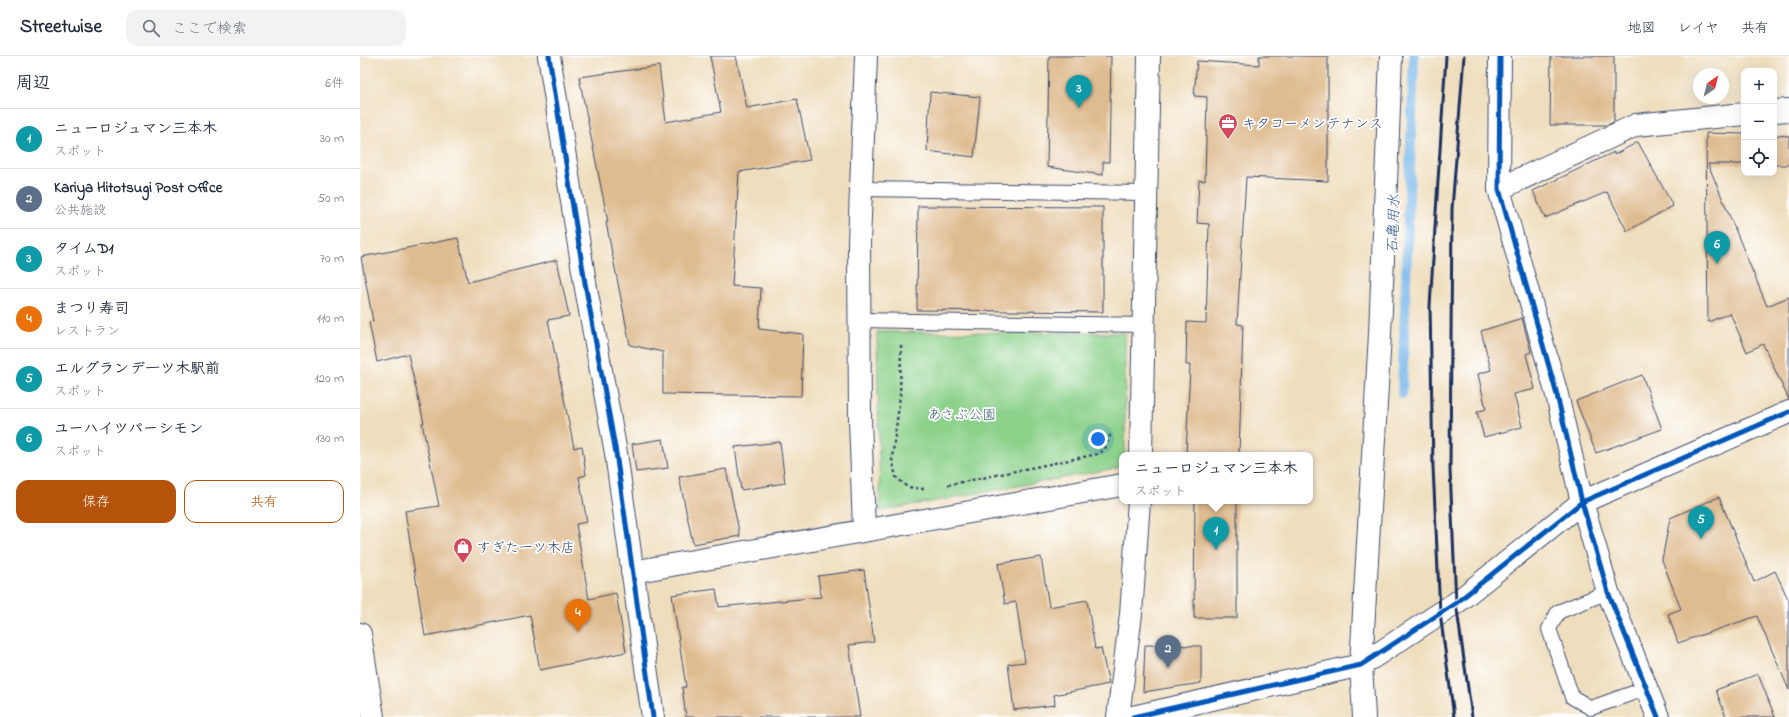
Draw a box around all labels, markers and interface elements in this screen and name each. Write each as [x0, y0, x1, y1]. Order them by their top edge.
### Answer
search box [126, 10, 406, 46]
text: Streetwise [20, 14, 102, 41]
icon: search [140, 17, 162, 39]
text: ここで検索 [172, 18, 247, 40]
text: 地図 [1628, 18, 1656, 39]
text: レイヤ [1678, 18, 1719, 39]
text: 共有 [1741, 18, 1769, 39]
north arrow [1693, 68, 1729, 104]
map controls [1741, 68, 1777, 176]
button: + [1741, 68, 1777, 104]
text: 周辺 [16, 71, 50, 96]
text: 6件 [325, 74, 344, 93]
pin: 3 [1066, 75, 1092, 108]
button: − [1741, 104, 1777, 140]
office icon: キタコーメンテナンス [1217, 112, 1239, 140]
place label: キタコーメンテナンス [1242, 114, 1383, 135]
text: ニューロジュマン三本木 [54, 118, 217, 140]
text: 1 [27, 129, 31, 148]
text: 30 m [320, 129, 344, 148]
button: locate [1741, 140, 1777, 176]
text: スポット [54, 142, 106, 161]
text: Kariya Hitotsugi Post Office [54, 177, 222, 199]
text: 2 [26, 189, 32, 208]
text: 50 m [318, 189, 344, 208]
water label: 石亀用水 [1382, 194, 1406, 254]
text: 公共施設 [54, 201, 106, 220]
pin: 6 [1704, 231, 1730, 264]
text: タイムD1 [54, 238, 114, 260]
text: 3 [26, 249, 32, 268]
text: 70 m [320, 249, 344, 268]
text: スポット [54, 262, 106, 281]
text: まつり寿司 [54, 298, 129, 320]
text: 4 [26, 309, 32, 328]
text: 110 m [317, 309, 344, 328]
text: レストラン [54, 322, 120, 341]
text: エルグランデ一ツ木駅前 [54, 358, 220, 380]
text: 5 [25, 369, 33, 388]
text: 120 m [314, 369, 344, 388]
text: スポット [54, 382, 106, 401]
park label: あさぶ公園 [928, 405, 996, 426]
text: ユーハイツパーシモン [54, 418, 203, 440]
text: 6 [26, 429, 32, 448]
text: 130 m [316, 429, 344, 448]
your location [1088, 429, 1108, 449]
text: スポット [54, 442, 106, 461]
popup [1119, 452, 1313, 504]
text: ニューロジュマン三本木 [1135, 458, 1297, 480]
button: 保存 [16, 480, 176, 523]
button: 共有 [184, 480, 344, 523]
text: スポット [1135, 482, 1187, 501]
pin: 5 [1688, 506, 1714, 539]
pin: 1 [1203, 517, 1229, 550]
shop icon: すぎた一ツ木店 [452, 536, 474, 564]
place label: すぎた一ツ木店 [477, 538, 575, 559]
pin: 4 [565, 599, 591, 632]
pin: 2 [1155, 635, 1181, 668]

